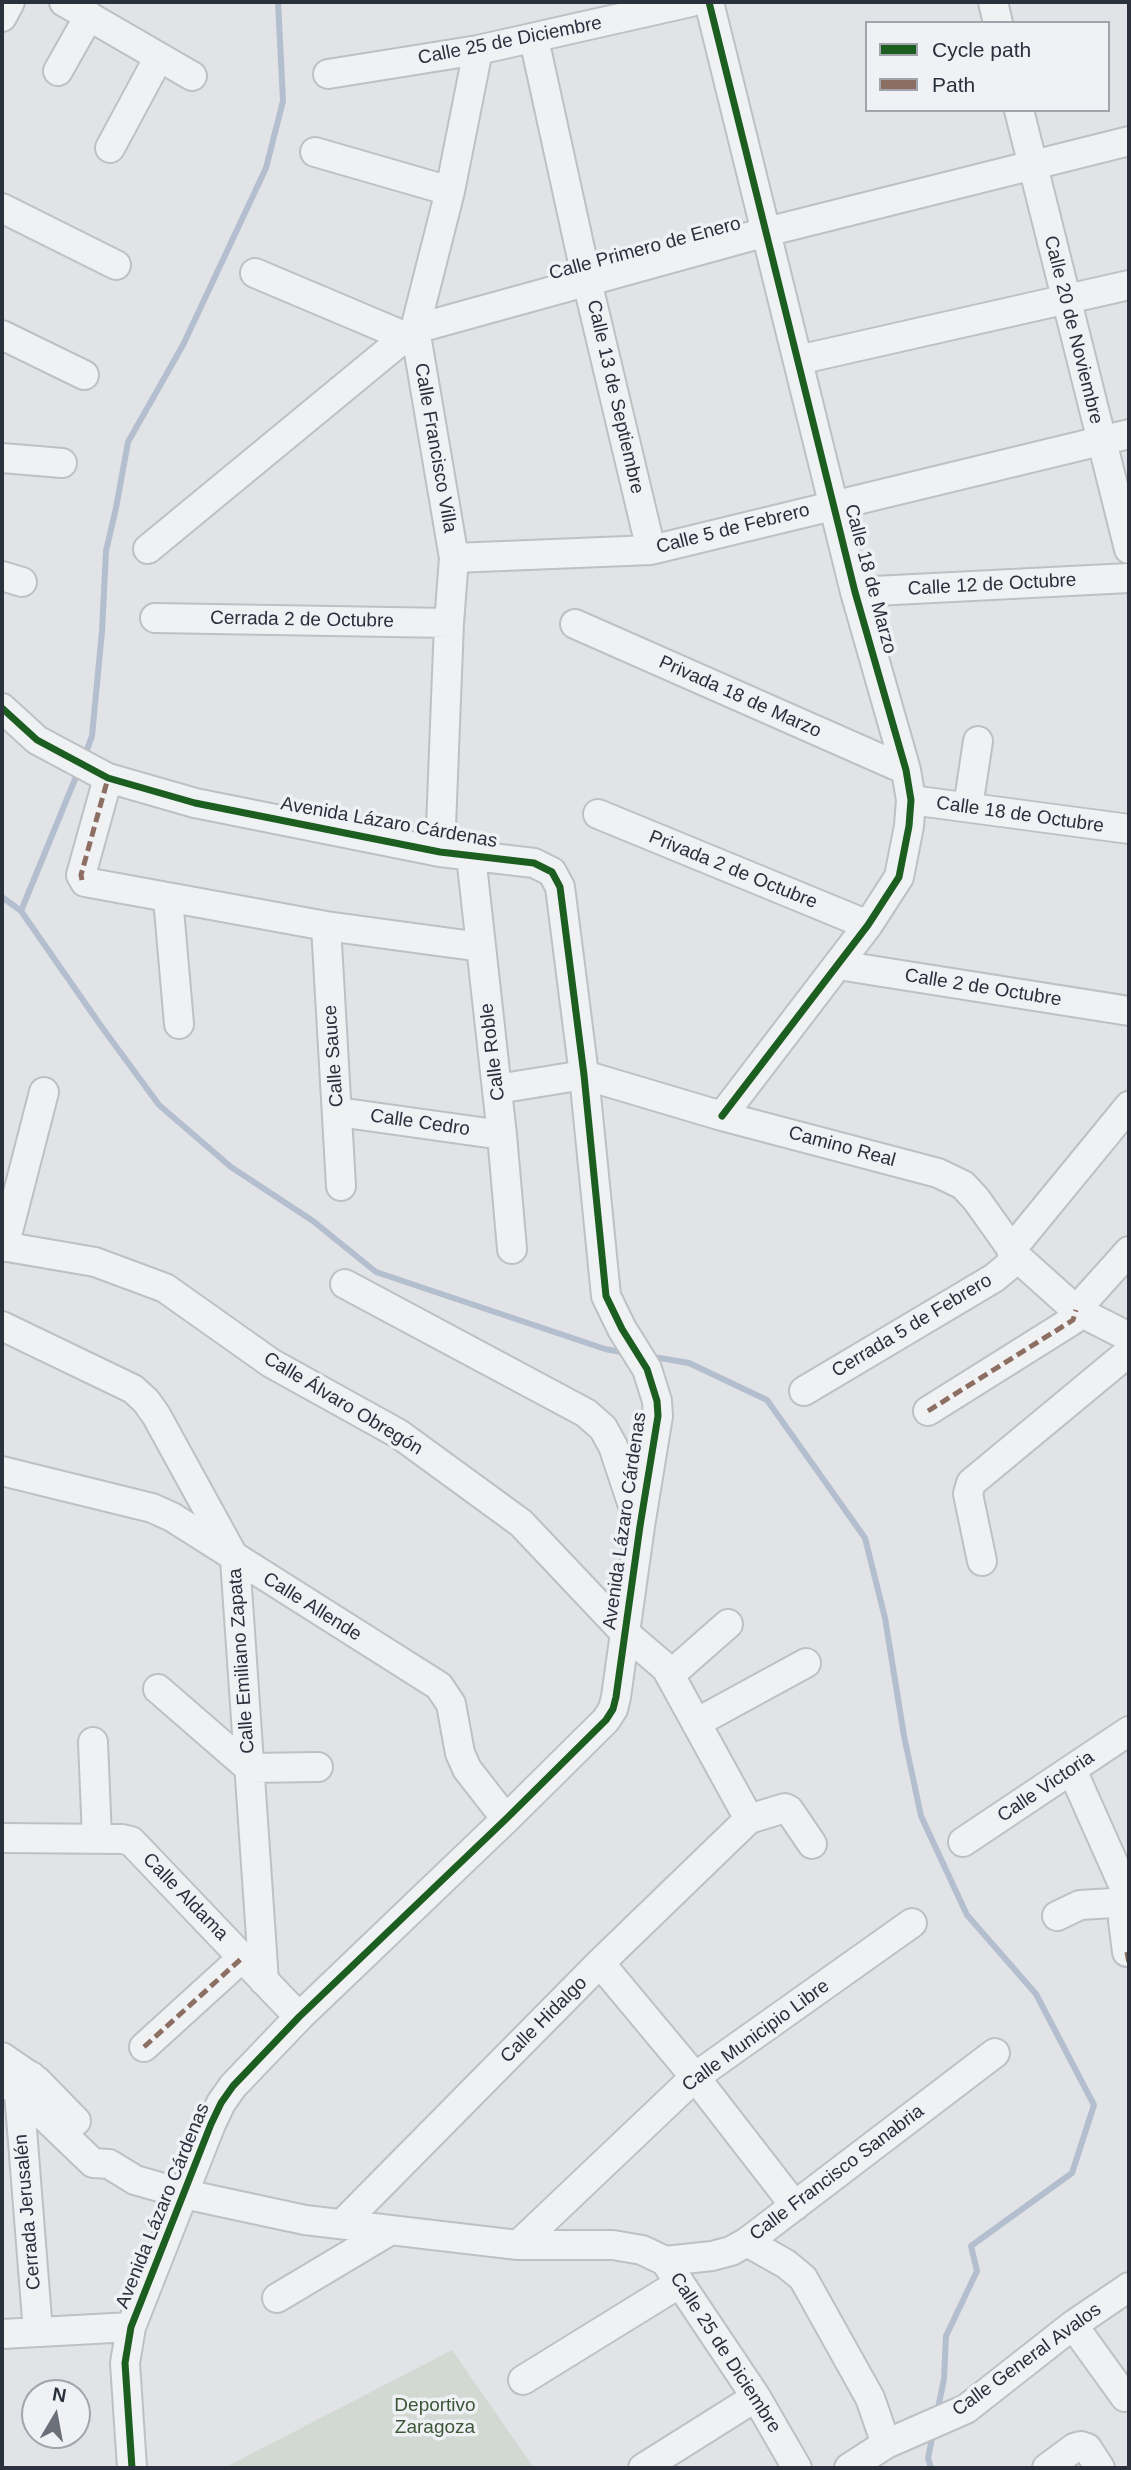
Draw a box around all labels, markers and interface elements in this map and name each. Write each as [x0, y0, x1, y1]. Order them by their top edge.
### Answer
street label: Calle 25 de Diciembre [416, 12, 604, 70]
legend [865, 21, 1110, 112]
text: Cycle path [932, 38, 1031, 61]
text: Path [932, 73, 975, 96]
street label: Calle Primero de Enero [547, 212, 743, 286]
street label: Calle 20 de Noviembre [1039, 233, 1107, 427]
street label: Calle 13 de Septiembre [582, 298, 648, 496]
street label: Calle Francisco Villa [409, 361, 461, 535]
street label: Calle 5 de Febrero [654, 499, 812, 559]
street label: Calle 18 de Marzo [839, 502, 901, 656]
street label: Calle 12 de Octubre [907, 569, 1077, 601]
street label: Cerrada 2 de Octubre [210, 607, 394, 633]
street label: Privada 18 de Marzo [655, 651, 825, 743]
street label: Calle 18 de Octubre [935, 792, 1105, 838]
street label: Avenida Lázaro Cárdenas [279, 793, 499, 853]
street label: Privada 2 de Octubre [645, 826, 821, 914]
street label: Calle 2 de Octubre [903, 964, 1063, 1012]
street label: Calle Roble [476, 1002, 510, 1102]
street label: Calle Sauce [319, 1004, 349, 1108]
street label: Calle Cedro [369, 1105, 471, 1141]
street label: Camino Real [786, 1122, 898, 1172]
street label: Cerrada 5 de Febrero [828, 1269, 996, 1383]
street label: Calle Álvaro Obregón [259, 1347, 427, 1461]
street label: Avenida Lázaro Cárdenas [598, 1411, 652, 1631]
street label: Calle Emiliano Zapata [224, 1567, 260, 1755]
street label: Calle Allende [258, 1568, 366, 1646]
street label: Calle Victoria [993, 1746, 1099, 1828]
street label: Calle Aldama [138, 1848, 232, 1946]
street label: Calle Hidalgo [496, 1972, 592, 2068]
street label: Calle Municipio Libre [678, 1975, 834, 2097]
street label: Avenida Lázaro Cárdenas [111, 2100, 215, 2312]
street label: Calle Francisco Sanabria [745, 2100, 929, 2246]
street label: Cerrada Jerusalén [10, 2133, 46, 2291]
street label: Calle 25 de Diciembre [665, 2268, 785, 2438]
street label: Calle General Avalos [948, 2298, 1106, 2422]
north arrow [21, 2379, 91, 2449]
text: N [51, 2383, 68, 2406]
park label: Deportivo Zaragoza [394, 2395, 476, 2439]

